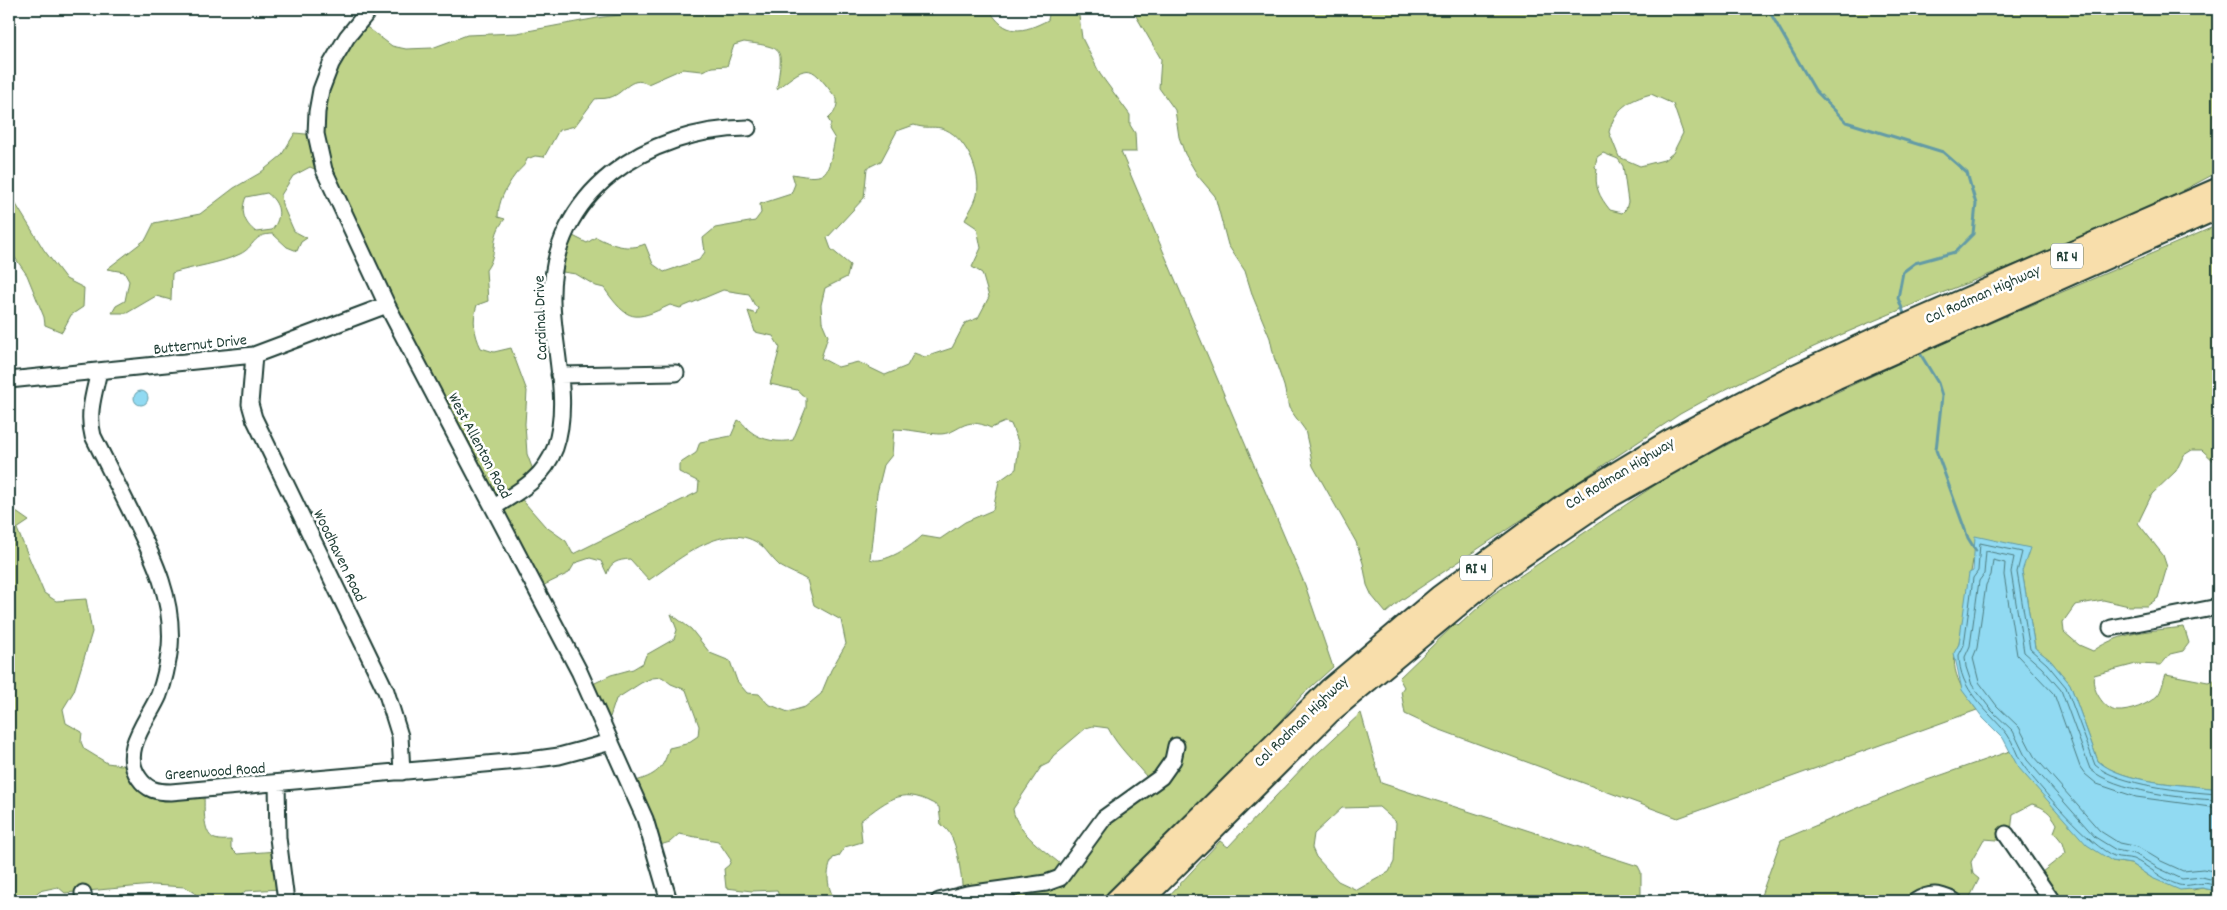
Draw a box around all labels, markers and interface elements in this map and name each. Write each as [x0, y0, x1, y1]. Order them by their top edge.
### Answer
road number: RI 4 [2051, 244, 2083, 268]
street label: Col Rodman Highway [1922, 259, 2045, 331]
street label: Cardinal Drive [529, 275, 554, 361]
street label: Butternut Drive [152, 329, 248, 362]
street label: West Allenton Road [441, 389, 516, 503]
street label: Col Rodman Highway [1561, 432, 1680, 516]
street label: Woodhaven Road [306, 506, 371, 606]
road number: RI 4 [1460, 556, 1492, 580]
street label: Col Rodman Highway [1249, 670, 1355, 773]
street label: Greenwood Road [164, 757, 266, 787]

